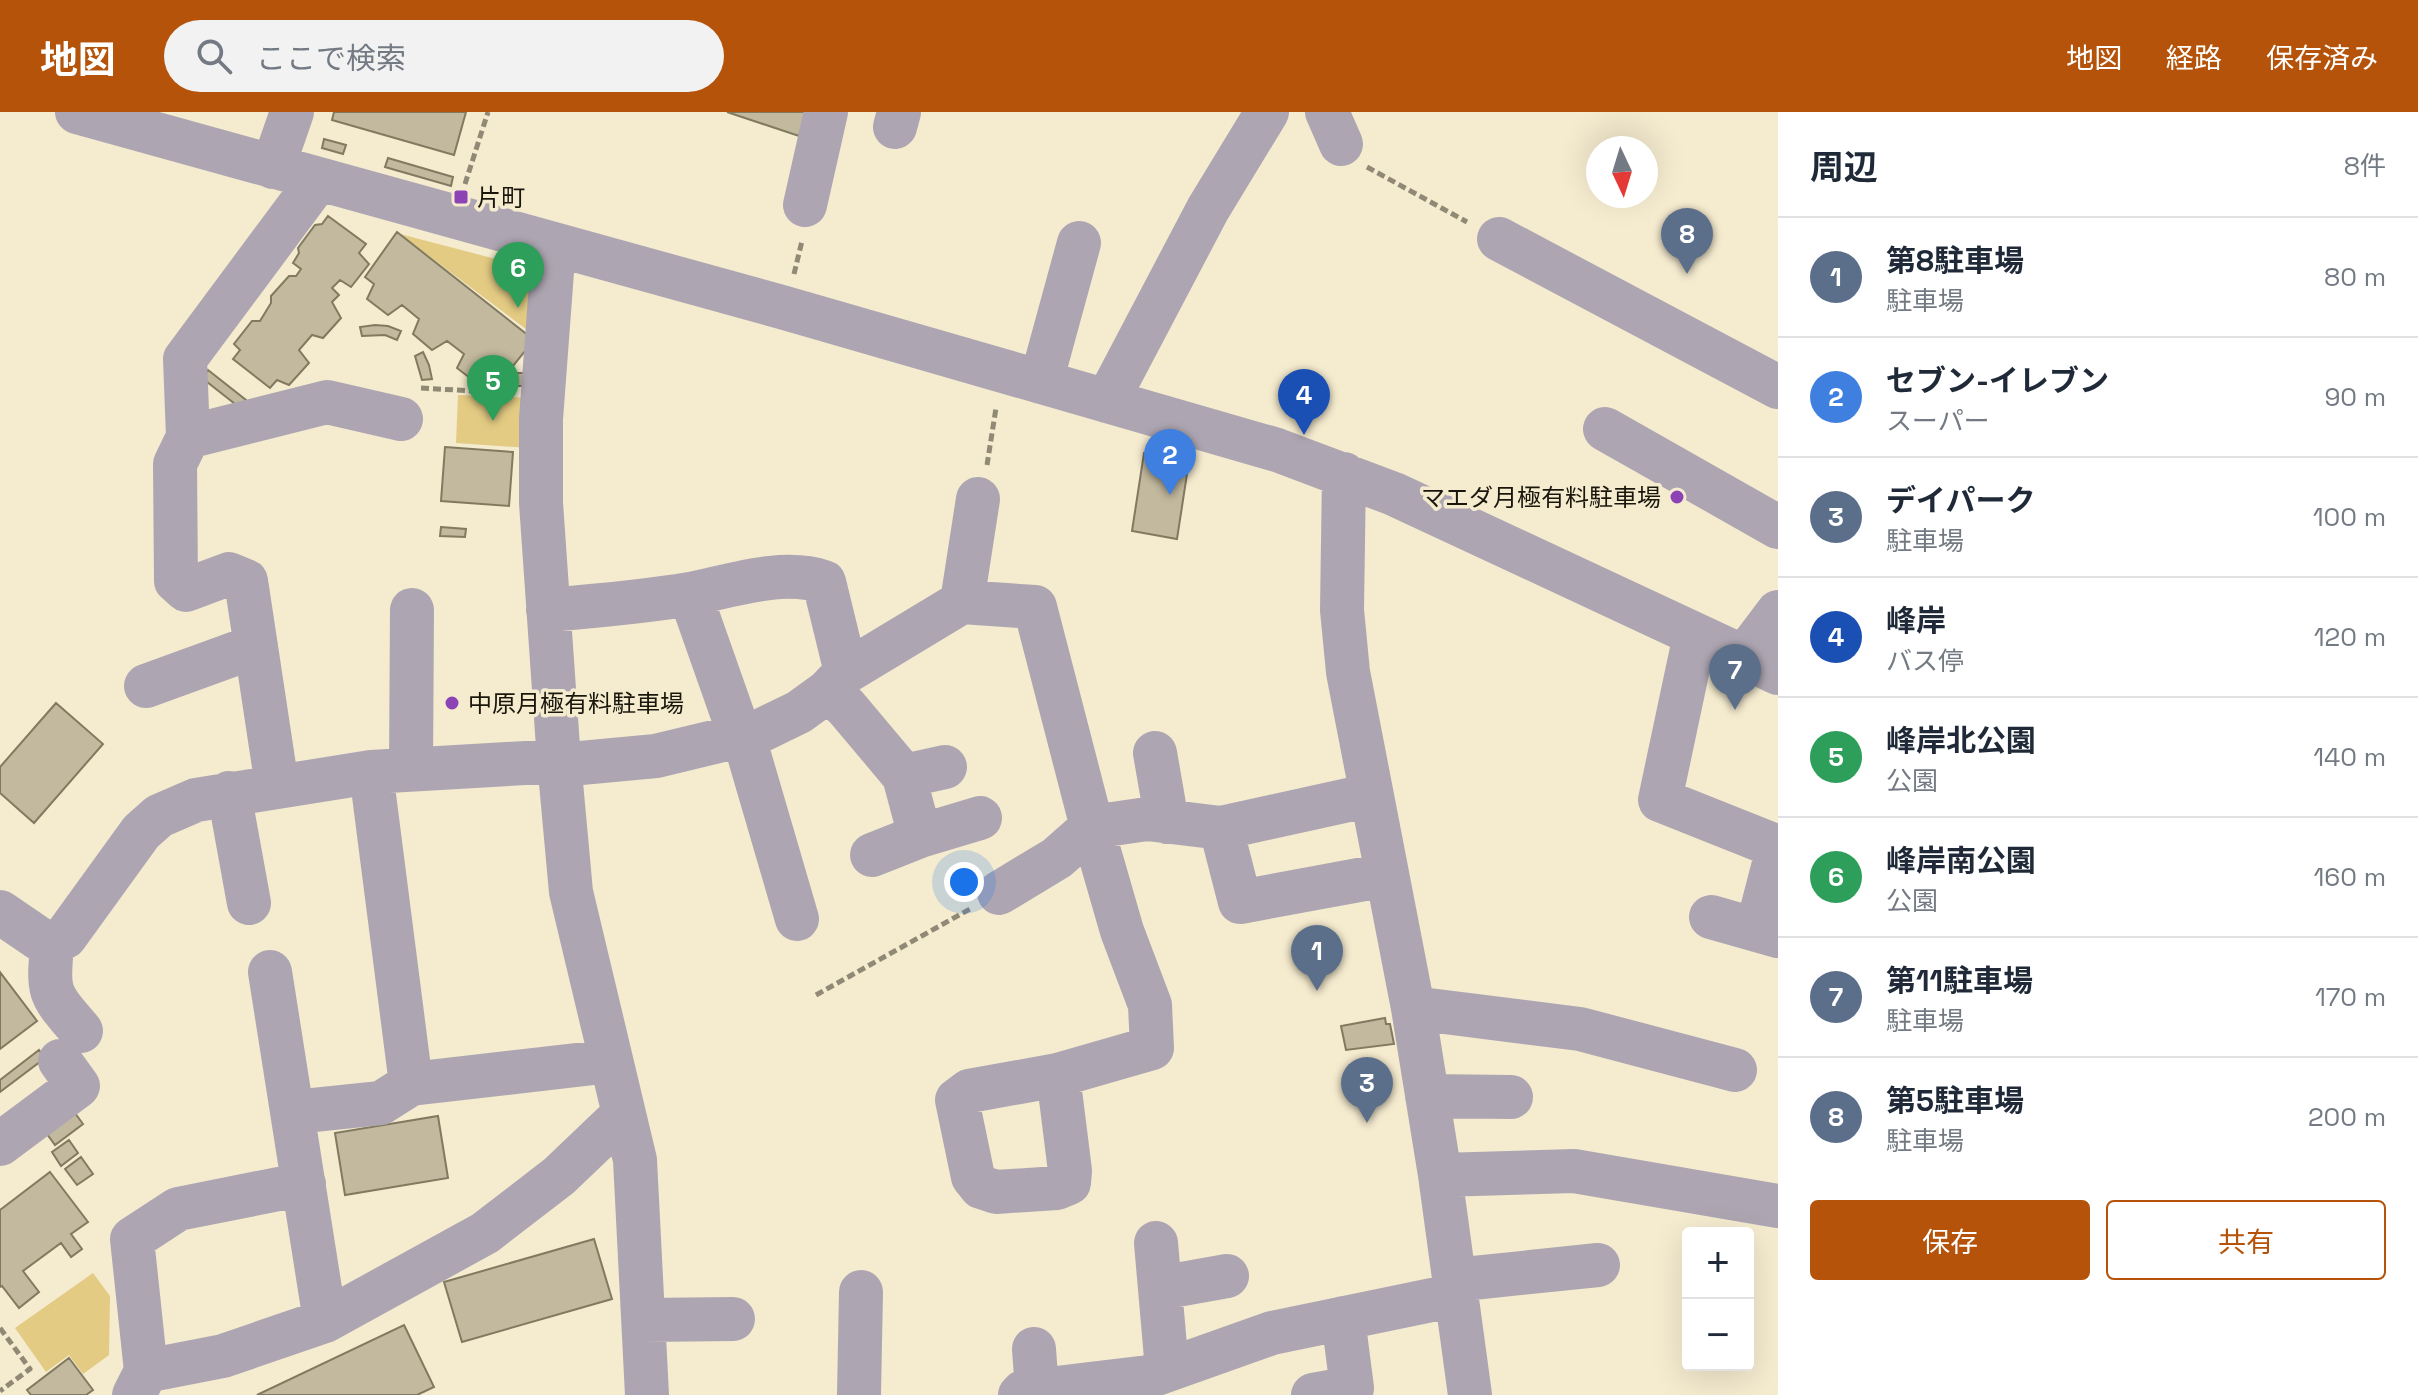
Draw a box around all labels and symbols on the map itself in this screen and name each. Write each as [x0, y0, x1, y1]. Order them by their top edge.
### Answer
north arrow [1586, 136, 1658, 208]
place label: 片町 [477, 182, 525, 213]
marker: 片町 [452, 188, 470, 206]
pin: 8 [1661, 208, 1713, 274]
pin: 6 [492, 242, 544, 308]
pin: 5 [467, 355, 519, 421]
pin: 4 [1278, 369, 1330, 435]
pin: 2 [1144, 429, 1196, 495]
place label: マエダ月極有料駐車場 [1421, 482, 1661, 513]
marker: マエダ月極有料駐車場 [1668, 488, 1686, 506]
pin: 7 [1709, 644, 1761, 710]
place label: 中原月極有料駐車場 [468, 688, 684, 719]
marker: 中原月極有料駐車場 [443, 694, 461, 712]
your location [944, 862, 984, 902]
pin: 1 [1291, 925, 1343, 991]
pin: 3 [1341, 1057, 1393, 1123]

